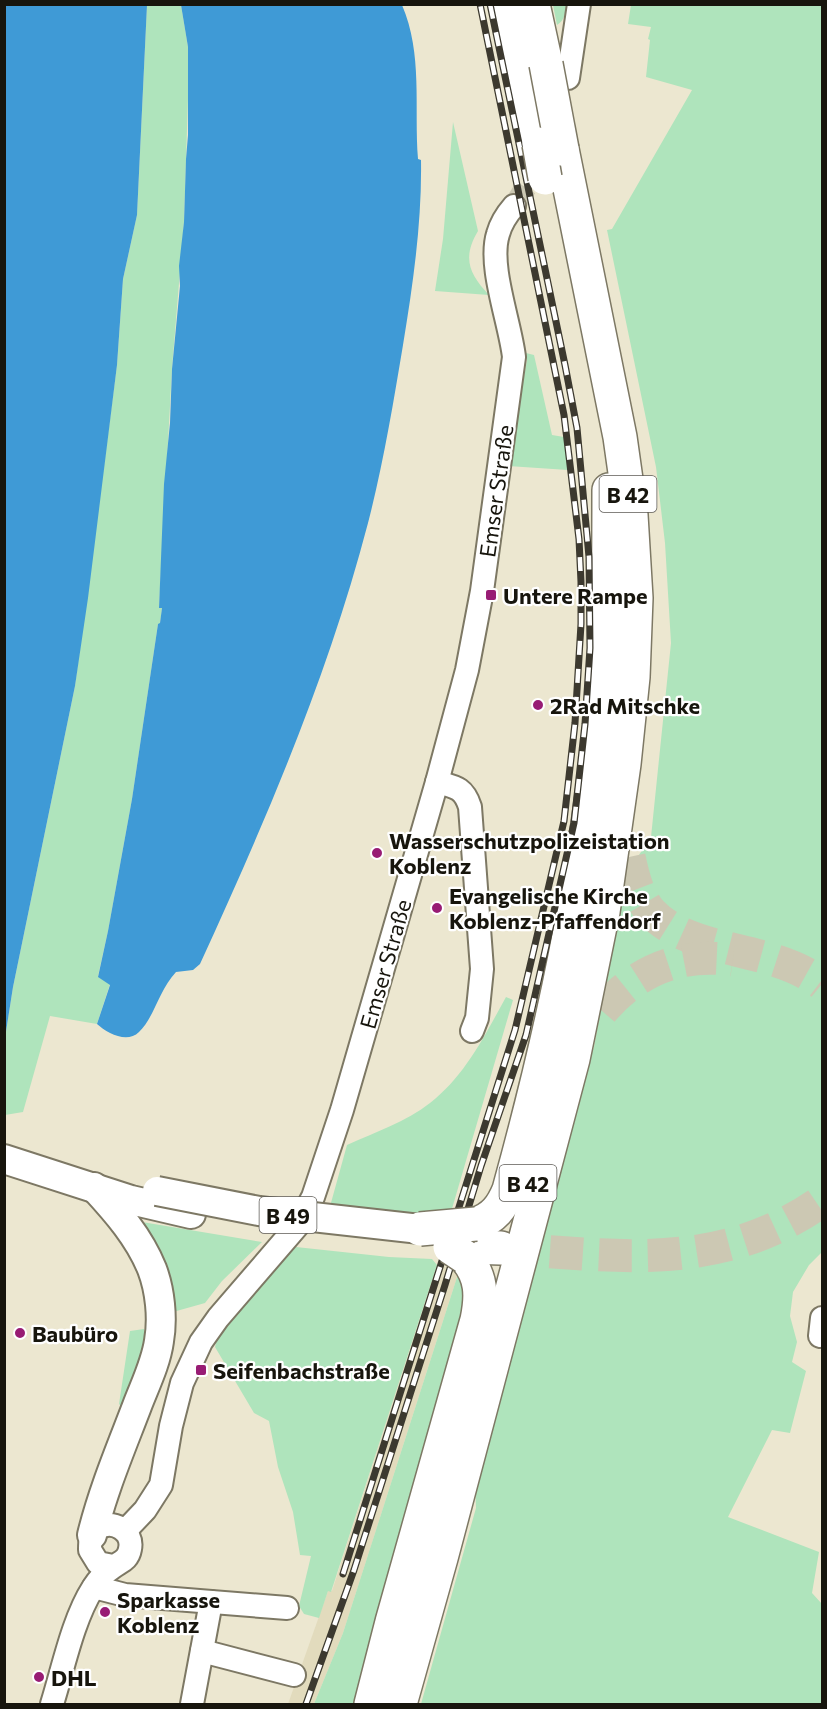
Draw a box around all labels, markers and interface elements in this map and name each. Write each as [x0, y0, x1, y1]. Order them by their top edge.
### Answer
street label: Emser Straße [473, 423, 519, 559]
road number: B 42 [600, 476, 656, 512]
place label: Untere Rampe [503, 582, 648, 609]
marker: Untere Rampe [484, 588, 498, 602]
place label: 2Rad Mitschke [550, 692, 700, 719]
marker: 2Rad Mitschke [531, 698, 545, 712]
place label: Wasserschutzpolizeistation Koblenz [389, 827, 670, 879]
marker: Wasserschutzpolizeistation Koblenz [370, 846, 384, 860]
place label: Evangelische Kirche Koblenz-Pfaffendorf [449, 882, 662, 934]
street label: Emser Straße [354, 896, 416, 1032]
marker: Evangelische Kirche Koblenz-Pfaffendorf [430, 901, 444, 915]
road number: B 42 [500, 1165, 556, 1201]
road number: B 49 [260, 1197, 316, 1233]
place label: Baubüro [32, 1320, 118, 1347]
marker: Baubüro [13, 1326, 27, 1340]
place label: Seifenbachstraße [213, 1357, 390, 1384]
marker: Seifenbachstraße [194, 1363, 208, 1377]
place label: Sparkasse Koblenz [117, 1586, 220, 1638]
marker: Sparkasse Koblenz [98, 1605, 112, 1619]
place label: DHL [51, 1664, 97, 1691]
marker: DHL [32, 1670, 46, 1684]

